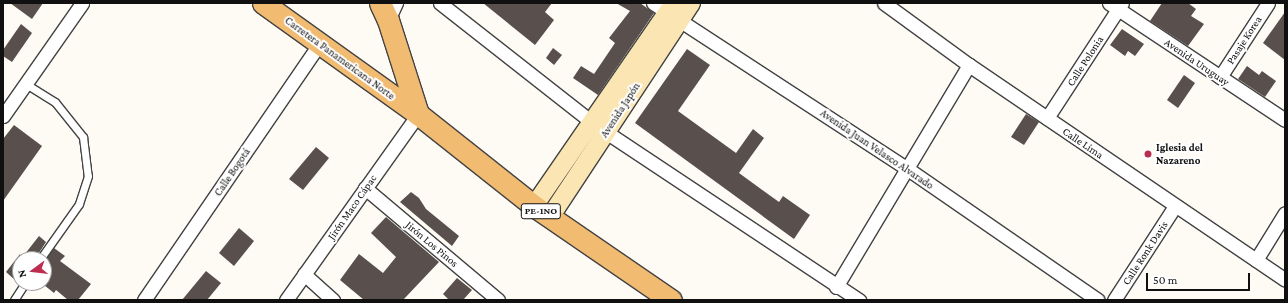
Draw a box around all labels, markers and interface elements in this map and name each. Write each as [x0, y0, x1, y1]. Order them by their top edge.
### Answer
street label: Pasaje Korea [1224, 13, 1264, 67]
street label: Carretera Panamericana Norte [282, 14, 398, 102]
street label: Calle Polonia [1064, 33, 1106, 89]
street label: Avenida Uruguay [1162, 35, 1232, 89]
street label: Avenida Japón [597, 80, 643, 140]
street label: Avenida Juan Velasco Alvarado [818, 106, 936, 192]
street label: Calle Lima [1060, 125, 1106, 161]
place label: Iglesia del Nazareno [1156, 141, 1203, 167]
street label: Calle Bogotá [211, 145, 253, 199]
marker: Iglesia del Nazareno [1143, 149, 1153, 159]
street label: Jirón Maco Cápac [325, 172, 379, 242]
road number: PE-1NO [520, 203, 562, 219]
street label: Jirón Los Pinos [403, 218, 461, 270]
street label: Calle Ronk Davis [1119, 219, 1171, 287]
north arrow [12, 251, 52, 291]
scale bar [1148, 265, 1252, 291]
text: N [15, 269, 28, 279]
text: 50 m [1153, 273, 1177, 287]

